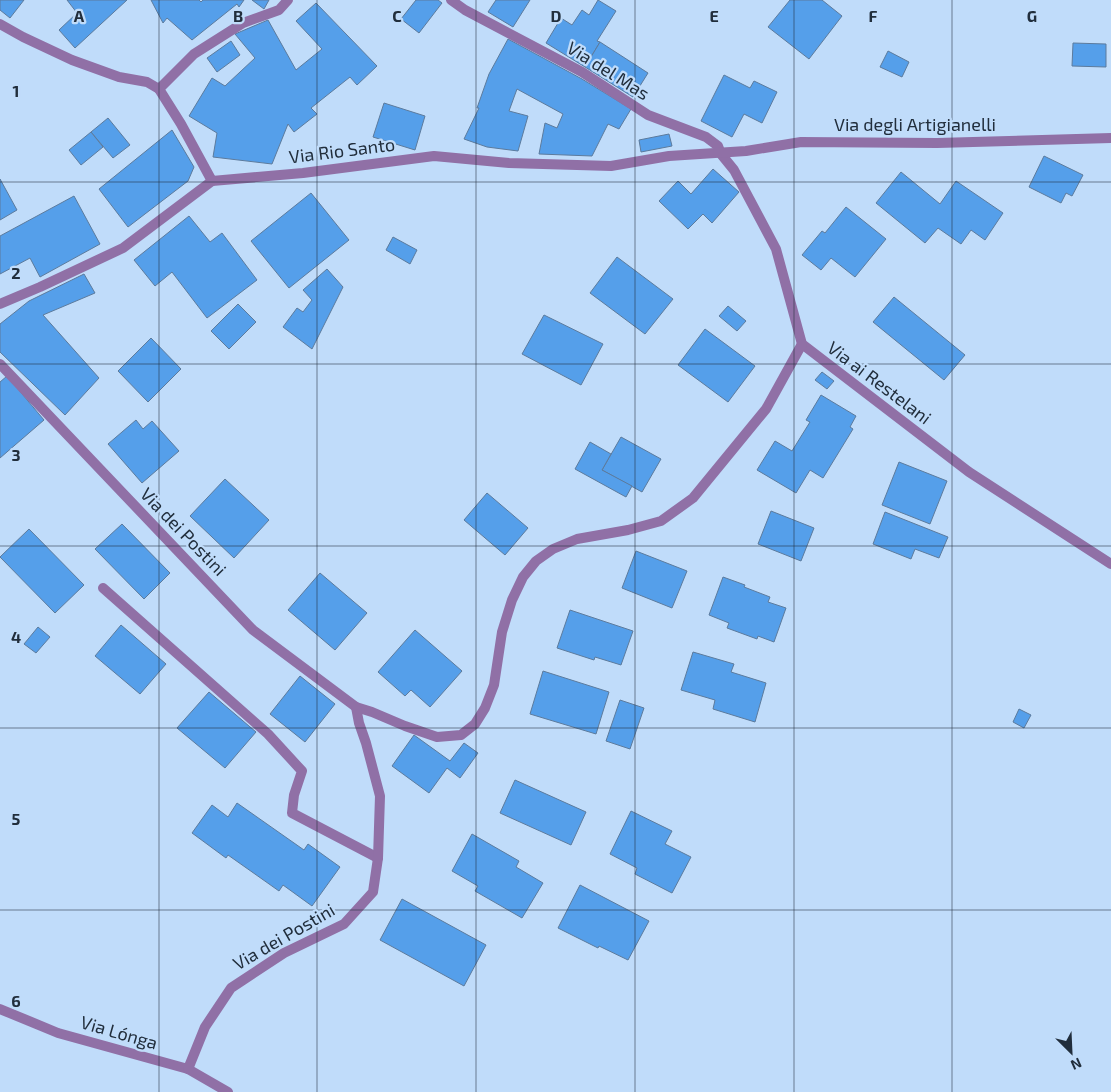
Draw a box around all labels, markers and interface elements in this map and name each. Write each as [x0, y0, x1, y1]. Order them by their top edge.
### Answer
text: A [74, 6, 85, 25]
text: B [233, 6, 243, 25]
text: C [392, 6, 402, 25]
text: D [551, 6, 562, 25]
text: E [709, 6, 719, 25]
text: F [869, 6, 878, 25]
text: G [1027, 6, 1037, 25]
street label: Via del Mas [563, 36, 654, 104]
text: 1 [13, 81, 19, 100]
street label: Via degli Artigianelli [834, 113, 996, 135]
street label: Via Rio Santo [288, 133, 396, 167]
text: 2 [11, 263, 21, 282]
street label: Via ai Restelani [823, 336, 936, 428]
text: 3 [11, 445, 21, 464]
street label: Via dei Postini [136, 483, 231, 580]
text: 4 [11, 627, 21, 646]
text: 5 [12, 809, 21, 828]
street label: Via dei Postini [229, 898, 338, 974]
text: 6 [11, 991, 21, 1010]
street label: Via Lónga [78, 1011, 160, 1054]
north arrow [1046, 1027, 1096, 1077]
text: N [1068, 1055, 1085, 1074]

